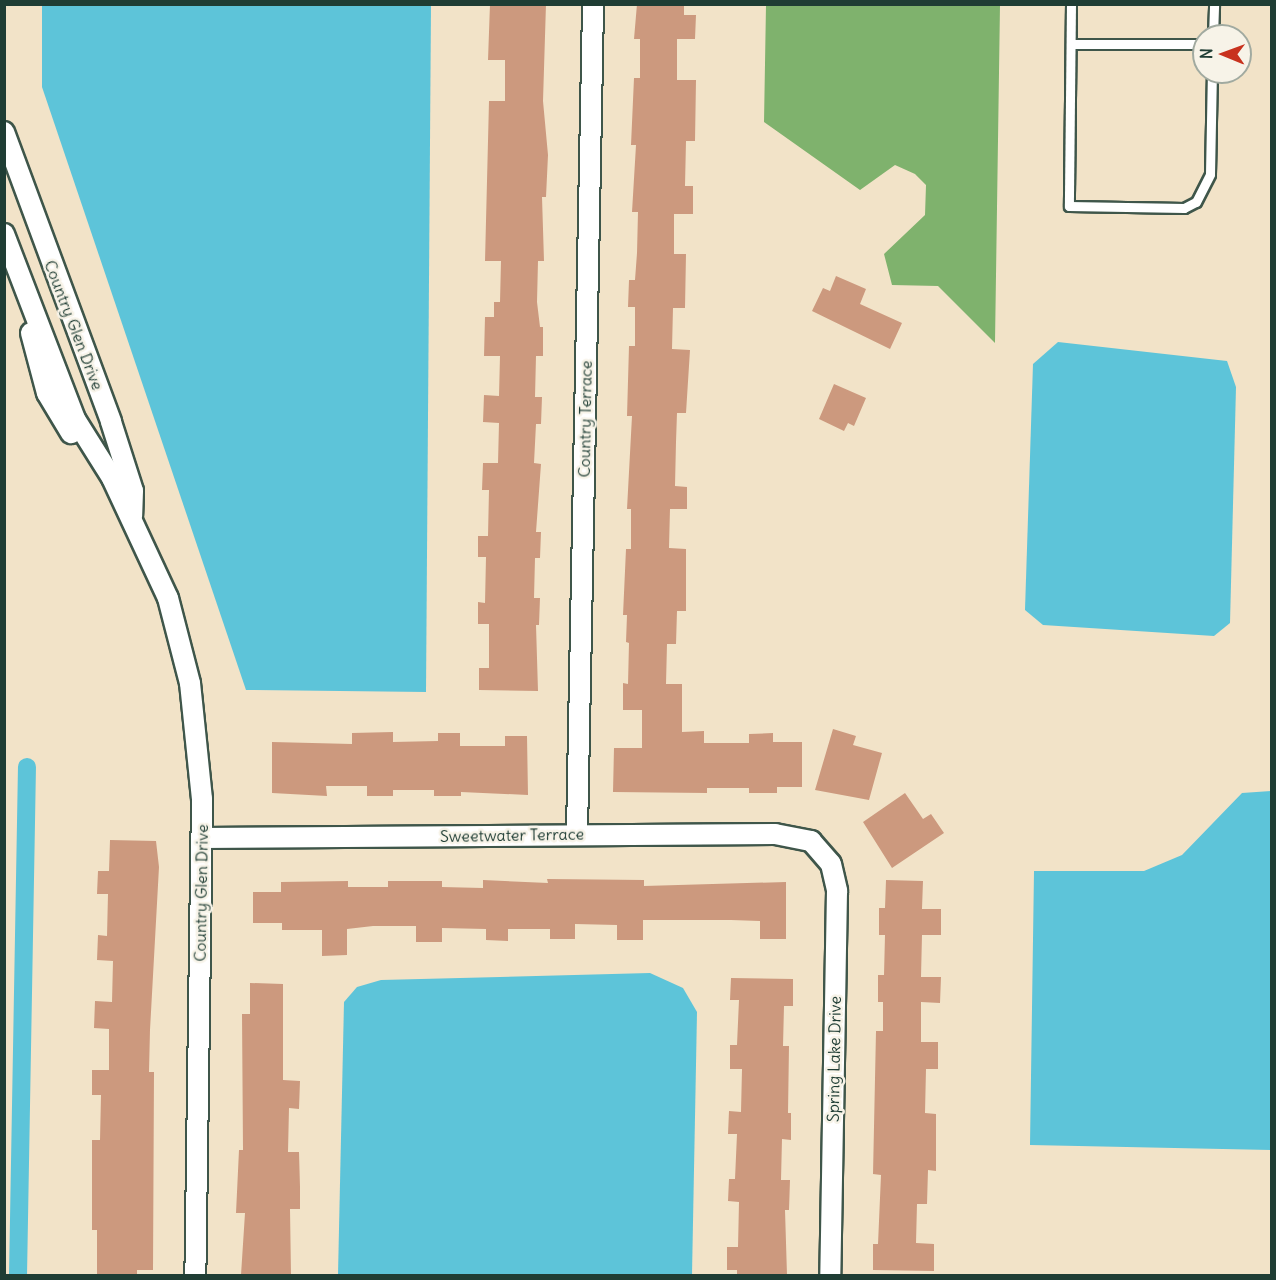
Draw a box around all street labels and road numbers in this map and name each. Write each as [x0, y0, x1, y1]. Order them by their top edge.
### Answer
street label: Country Glen Drive [40, 257, 108, 393]
street label: Country Terrace [574, 360, 596, 478]
street label: Country Glen Drive [190, 824, 212, 962]
street label: Sweetwater Terrace [440, 824, 584, 846]
street label: Spring Lake Drive [823, 996, 845, 1122]

